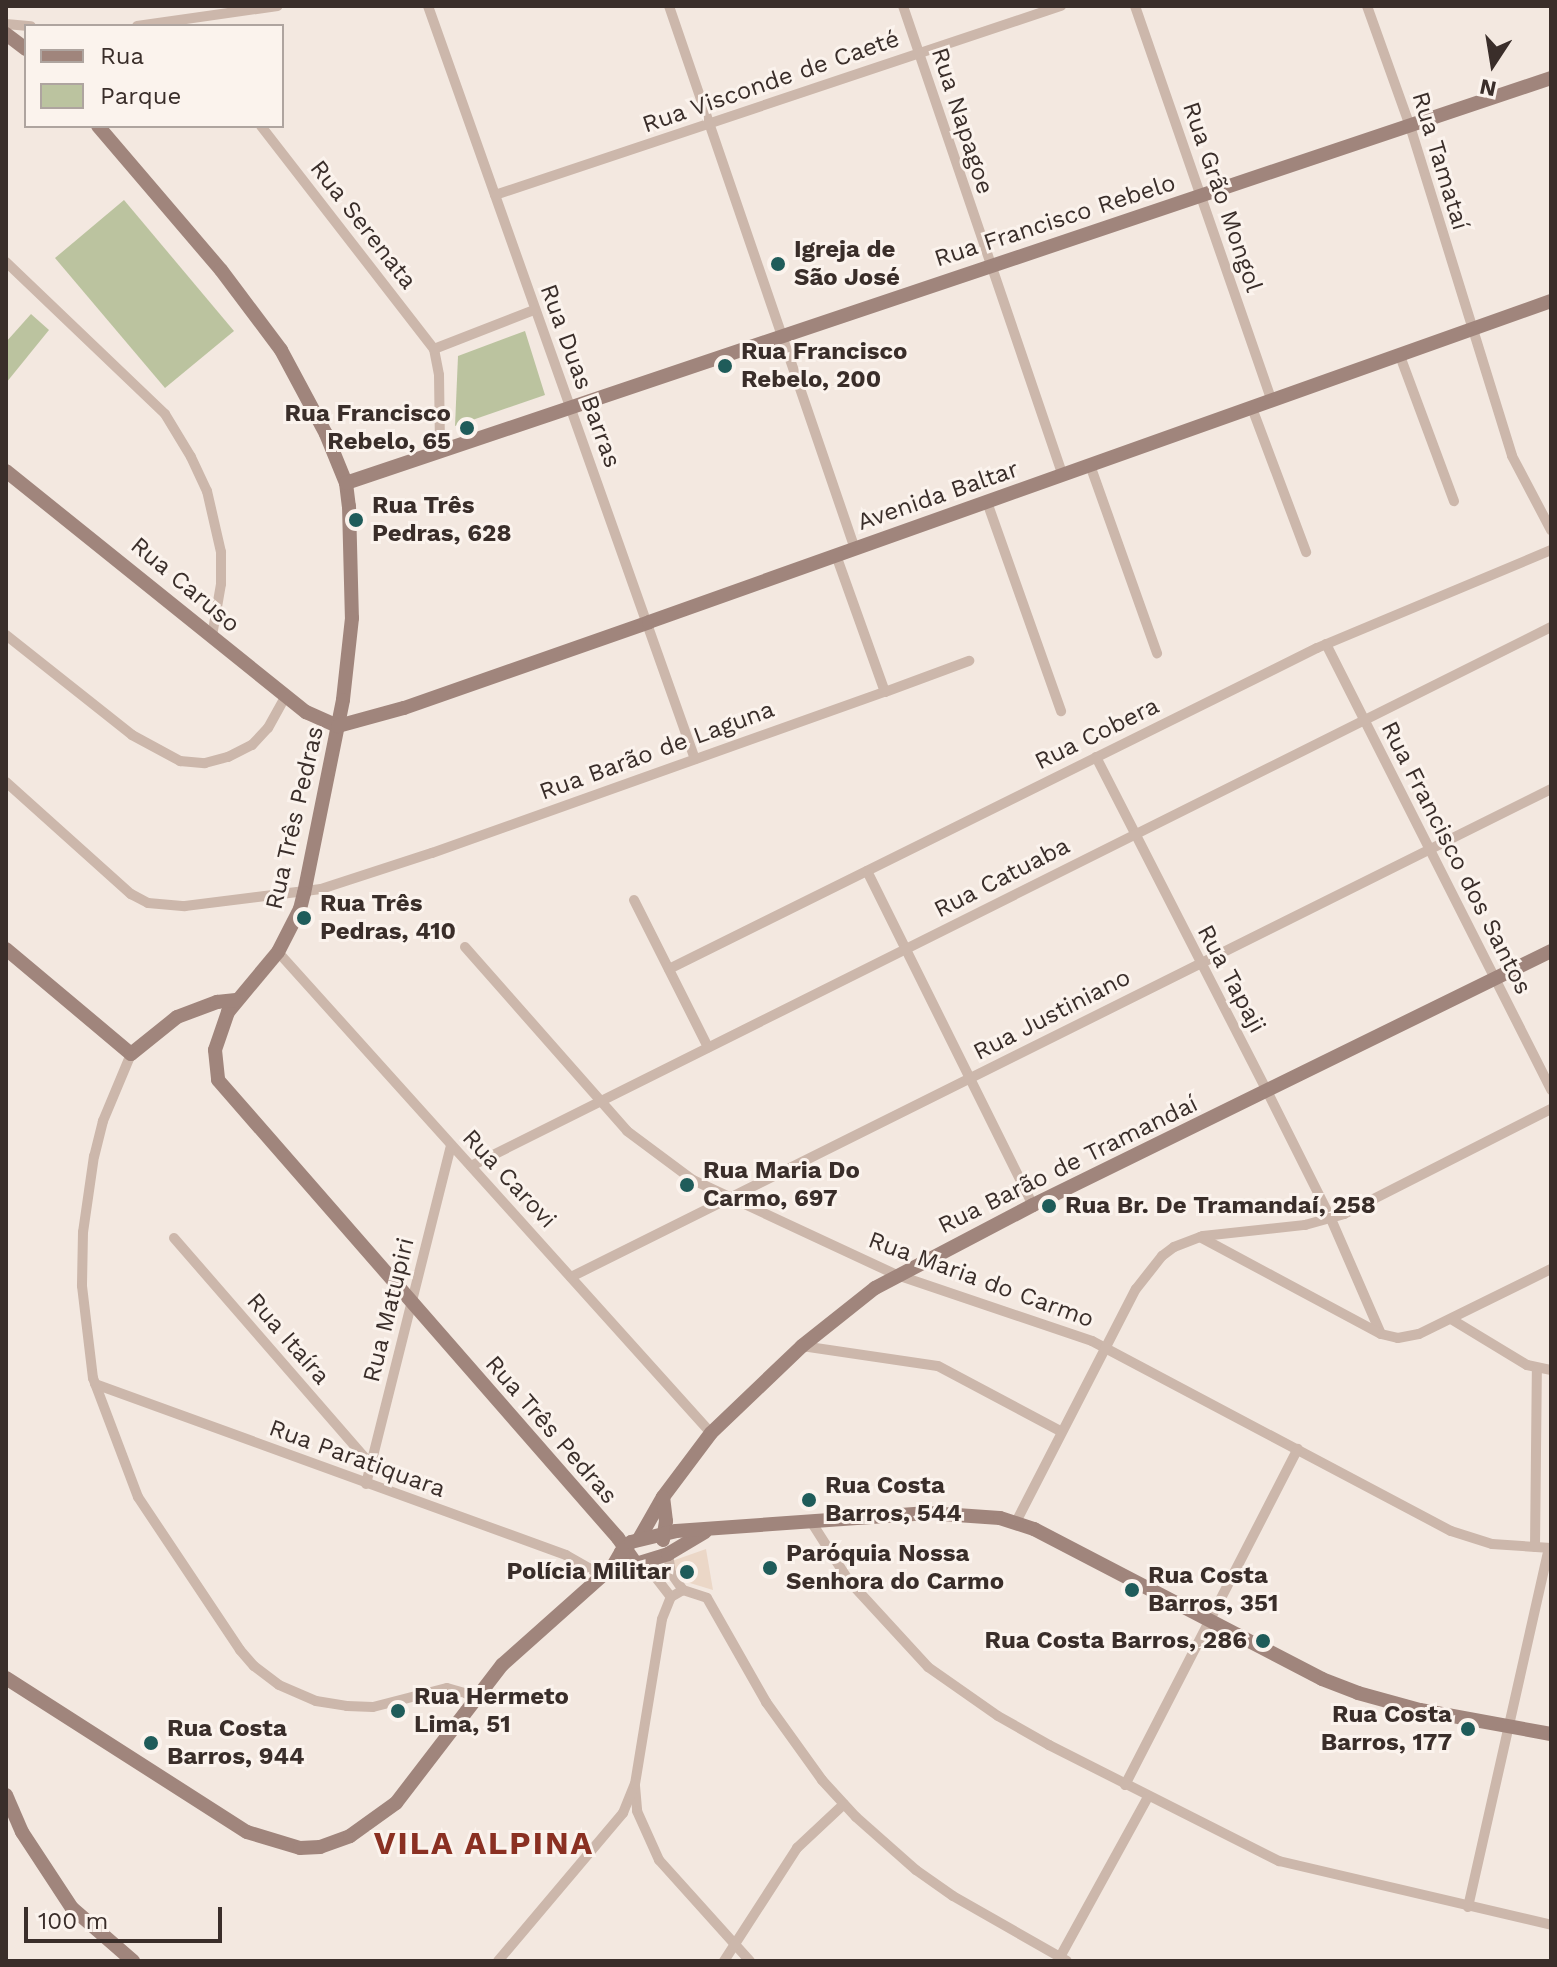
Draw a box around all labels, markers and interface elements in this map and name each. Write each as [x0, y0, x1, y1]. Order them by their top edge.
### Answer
legend [24, 24, 284, 128]
street label: Rua Visconde de Caeté [638, 24, 904, 140]
north arrow [1453, 24, 1533, 104]
text: Rua [100, 42, 144, 70]
street label: Rua Napagoe [925, 44, 999, 198]
text: N [1477, 74, 1498, 102]
text: Parque [100, 82, 181, 110]
street label: Rua Tamataí [1405, 88, 1475, 234]
street label: Rua Grão Mongol [1176, 98, 1268, 296]
street label: Rua Serenata [304, 155, 422, 295]
street label: Rua Francisco Rebelo [931, 168, 1179, 274]
place label: Igreja de São José [794, 236, 900, 292]
marker: Igreja de São José [769, 255, 787, 273]
street label: Rua Duas Barras [533, 280, 627, 472]
place label: Rua Francisco Rebelo, 200 [741, 338, 908, 394]
marker: Rua Francisco Rebelo, 200 [716, 357, 734, 375]
place label: Rua Francisco Rebelo, 65 [284, 400, 451, 456]
marker: Rua Francisco Rebelo, 65 [458, 419, 476, 437]
street label: Avenida Baltar [853, 455, 1023, 537]
place label: Rua Três Pedras, 628 [372, 492, 511, 548]
marker: Rua Três Pedras, 628 [347, 511, 365, 529]
street label: Rua Caruso [124, 531, 246, 639]
street label: Rua Cobera [1030, 691, 1164, 777]
street label: Rua Barão de Laguna [535, 695, 779, 807]
street label: Rua Francisco dos Santos [1374, 716, 1538, 1000]
street label: Rua Três Pedras [260, 723, 330, 913]
street label: Rua Catuaba [929, 831, 1075, 925]
place label: Rua Três Pedras, 410 [320, 890, 456, 946]
marker: Rua Três Pedras, 410 [295, 909, 313, 927]
street label: Rua Tapaji [1190, 920, 1272, 1038]
street label: Rua Justiniano [968, 963, 1136, 1067]
street label: Rua Barão de Tramandaí [933, 1089, 1203, 1241]
street label: Rua Carovi [456, 1123, 562, 1235]
place label: Rua Maria Do Carmo, 697 [703, 1157, 860, 1213]
marker: Rua Maria Do Carmo, 697 [678, 1176, 696, 1194]
place label: Rua Br. De Tramandaí, 258 [1065, 1192, 1376, 1220]
marker: Rua Br. De Tramandaí, 258 [1040, 1197, 1058, 1215]
street label: Rua Maria do Carmo [864, 1226, 1098, 1334]
street label: Rua Matupiri [357, 1235, 421, 1385]
street label: Rua Itaíra [240, 1287, 336, 1391]
street label: Rua Três Pedras [478, 1350, 624, 1510]
street label: Rua Paratiquara [265, 1414, 449, 1504]
place label: Rua Costa Barros, 544 [825, 1472, 962, 1528]
marker: Rua Costa Barros, 544 [800, 1491, 818, 1509]
place label: Paróquia Nossa Senhora do Carmo [786, 1540, 1004, 1596]
place label: Polícia Militar [506, 1558, 671, 1586]
marker: Paróquia Nossa Senhora do Carmo [761, 1559, 779, 1577]
place label: Rua Costa Barros, 351 [1148, 1562, 1278, 1618]
marker: Polícia Militar [678, 1563, 696, 1581]
marker: Rua Costa Barros, 351 [1123, 1581, 1141, 1599]
place label: Rua Costa Barros, 286 [984, 1627, 1247, 1655]
marker: Rua Costa Barros, 286 [1254, 1632, 1272, 1650]
place label: Rua Hermeto Lima, 51 [414, 1683, 569, 1739]
place label: Rua Costa Barros, 177 [1321, 1701, 1452, 1757]
marker: Rua Hermeto Lima, 51 [389, 1702, 407, 1720]
place label: Rua Costa Barros, 944 [167, 1715, 305, 1771]
marker: Rua Costa Barros, 177 [1459, 1720, 1477, 1738]
marker: Rua Costa Barros, 944 [142, 1734, 160, 1752]
district label: VILA ALPINA [373, 1824, 595, 1862]
scale bar [28, 1891, 226, 1941]
text: 100 m [38, 1907, 108, 1935]

